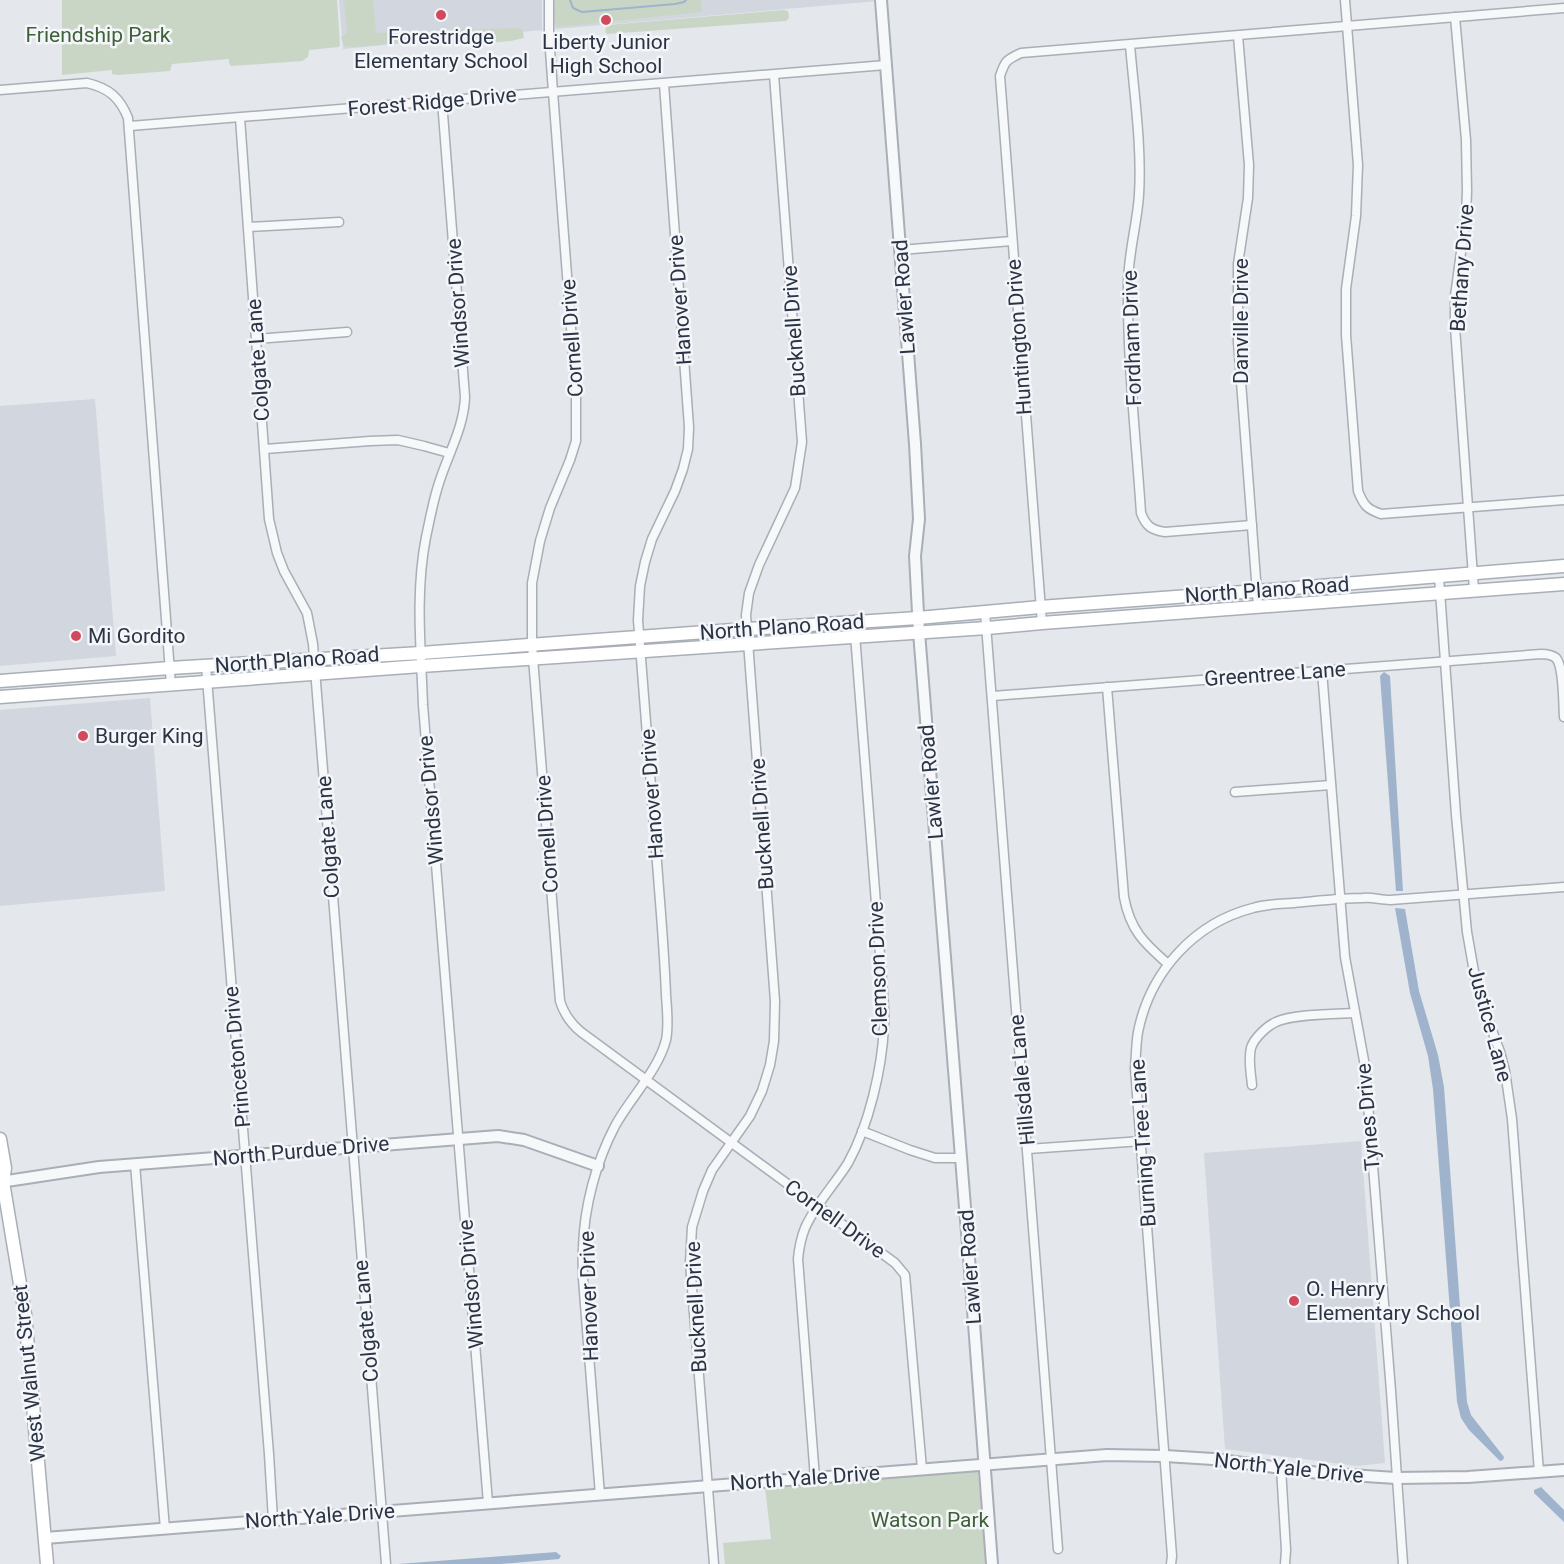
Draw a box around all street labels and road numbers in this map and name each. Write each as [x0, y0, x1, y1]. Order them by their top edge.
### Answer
street label: Forest Ridge Drive [346, 83, 518, 121]
street label: Bethany Drive [1446, 203, 1478, 333]
street label: Hanover Drive [663, 234, 697, 366]
street label: Windsor Drive [442, 238, 474, 368]
street label: Lawler Road [888, 239, 920, 355]
street label: Huntington Drive [1002, 258, 1036, 416]
street label: Danville Drive [1229, 258, 1253, 384]
street label: Bucknell Drive [777, 265, 811, 397]
street label: Fordham Drive [1118, 270, 1146, 406]
street label: Cornell Drive [556, 278, 588, 398]
street label: Colgate Lane [242, 298, 274, 422]
street label: North Plano Road [1184, 572, 1350, 608]
street label: North Plano Road [699, 609, 865, 645]
street label: North Plano Road [214, 642, 380, 678]
street label: Greentree Lane [1203, 657, 1347, 691]
street label: Lawler Road [914, 724, 948, 840]
street label: Hanover Drive [635, 728, 669, 860]
street label: Windsor Drive [413, 734, 449, 866]
street label: Bucknell Drive [745, 758, 779, 890]
street label: Cornell Drive [531, 774, 563, 894]
street label: Colgate Lane [312, 775, 344, 899]
street label: Clemson Drive [864, 901, 892, 1037]
street label: Justice Lane [1463, 964, 1517, 1084]
street label: Princeton Drive [219, 985, 255, 1129]
street label: Hillsdale Lane [1004, 1014, 1040, 1146]
street label: Burning Tree Lane [1125, 1058, 1161, 1228]
street label: Tynes Drive [1351, 1062, 1385, 1172]
street label: North Purdue Drive [212, 1131, 390, 1171]
street label: Cornell Drive [780, 1175, 890, 1263]
street label: Lawler Road [954, 1209, 986, 1325]
street label: Windsor Drive [453, 1218, 489, 1350]
street label: Hanover Drive [575, 1230, 603, 1362]
street label: Bucknell Drive [681, 1241, 711, 1373]
street label: Colgate Lane [349, 1259, 383, 1383]
street label: West Walnut Street [8, 1283, 50, 1463]
street label: North Yale Drive [1213, 1448, 1365, 1488]
street label: North Yale Drive [729, 1461, 881, 1495]
street label: North Yale Drive [244, 1499, 396, 1533]

